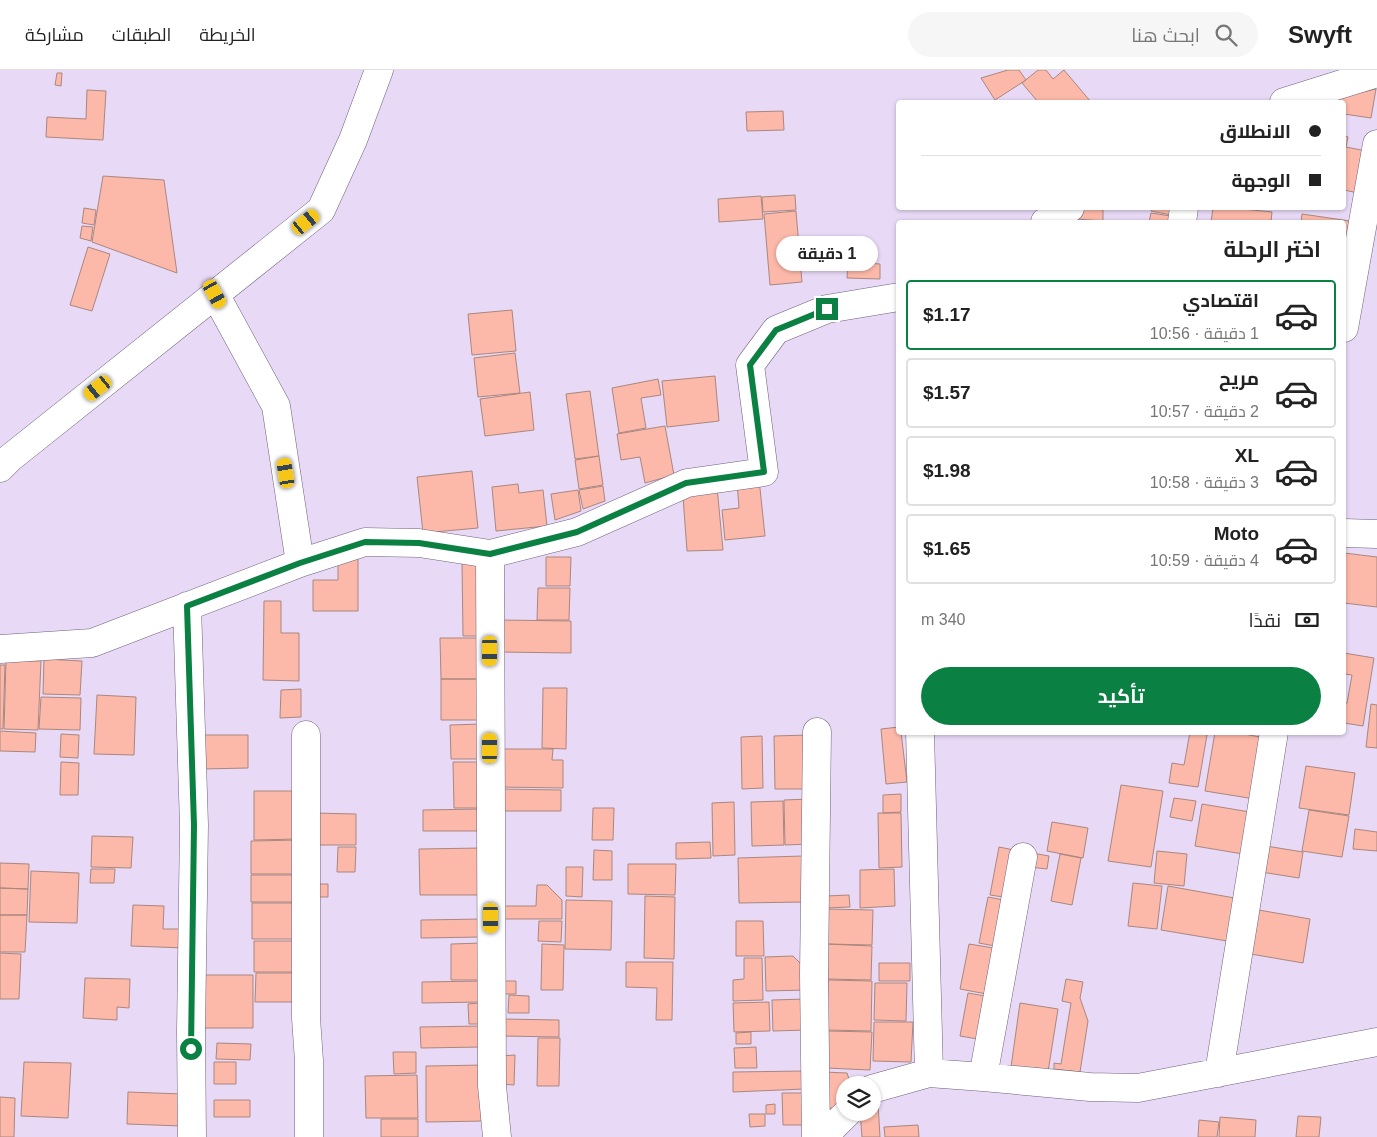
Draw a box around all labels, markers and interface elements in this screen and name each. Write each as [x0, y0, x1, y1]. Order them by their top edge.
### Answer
search box [908, 12, 1258, 57]
icon: search [1212, 21, 1240, 49]
text: Swyft [1288, 21, 1352, 48]
text: مشاركة [25, 25, 84, 45]
text: الطبقات [112, 25, 171, 45]
text: الخريطة [199, 25, 256, 45]
text: ابحث هنا [1131, 25, 1200, 46]
text: الانطلاق [1220, 121, 1291, 142]
text: الوجهة [1231, 170, 1291, 191]
car [289, 207, 322, 237]
callout: 1 دقيقة [776, 236, 878, 272]
text: اختر الرحلة [1223, 237, 1321, 262]
text: 1 دقيقة [798, 245, 856, 262]
car [201, 277, 228, 311]
text: اقتصادي [1183, 290, 1259, 311]
icon: car [1274, 293, 1319, 338]
route end [816, 298, 838, 320]
text: $1.17 [923, 304, 971, 325]
text: 1 دقيقة · 10:56 [1150, 325, 1259, 342]
text: مريح [1219, 368, 1259, 389]
icon: car [1274, 371, 1319, 416]
car [81, 373, 114, 403]
text: $1.57 [923, 382, 971, 403]
text: 2 دقيقة · 10:57 [1150, 403, 1259, 420]
text: XL [1235, 445, 1259, 466]
icon: car [1274, 449, 1319, 494]
car [276, 457, 295, 489]
text: $1.98 [923, 460, 971, 481]
text: 3 دقيقة · 10:58 [1150, 474, 1259, 491]
text: Moto [1214, 523, 1259, 544]
icon: car [1274, 527, 1319, 572]
text: $1.65 [923, 538, 971, 559]
text: 4 دقيقة · 10:59 [1150, 552, 1259, 569]
icon: cash [1293, 606, 1321, 634]
text: نقدًا [1249, 610, 1281, 631]
text: 340 m [921, 611, 965, 628]
car [482, 636, 497, 666]
button: تأكيد [921, 667, 1321, 725]
car [482, 733, 497, 763]
car [483, 903, 498, 933]
route start [180, 1038, 202, 1060]
map controls [836, 1076, 881, 1121]
button: layers [836, 1076, 881, 1121]

